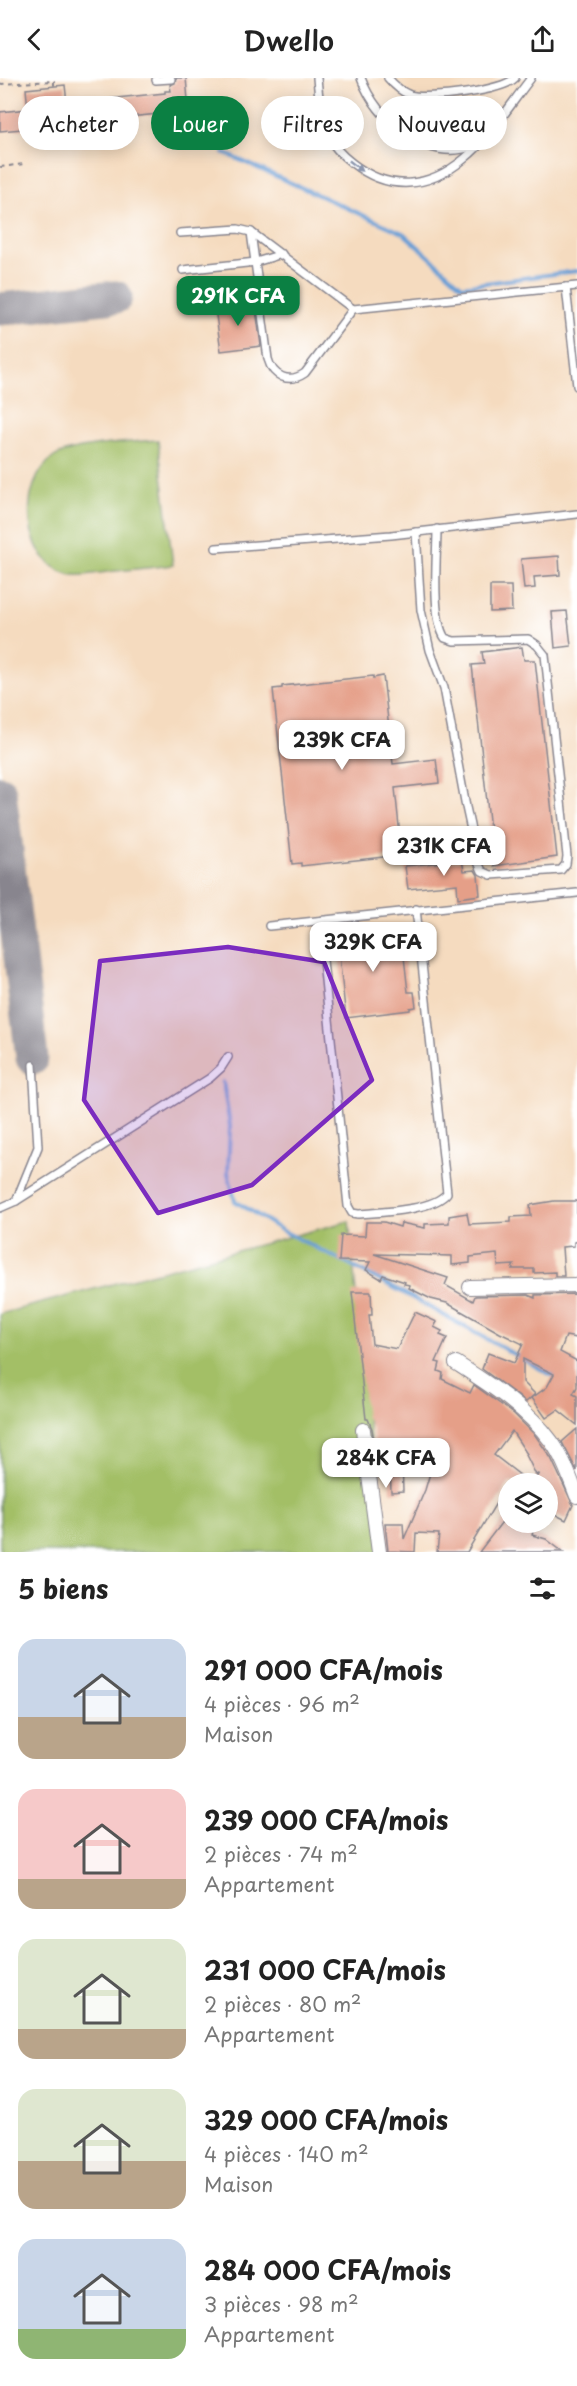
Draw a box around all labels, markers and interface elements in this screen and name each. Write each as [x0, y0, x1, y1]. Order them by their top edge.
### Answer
text: Dwello [243, 19, 334, 60]
icon: back [18, 23, 51, 56]
icon: share [526, 23, 559, 56]
chip: Acheter [18, 96, 139, 150]
chip: Louer [151, 96, 249, 150]
chip: Filtres [261, 96, 364, 150]
chip: Nouveau [376, 96, 507, 150]
one-way arrow [348, 159, 363, 171]
pin: 291K CFA [176, 276, 300, 327]
text: 291K CFA [191, 280, 285, 310]
pin: 239K CFA [280, 720, 404, 771]
text: 239K CFA [293, 724, 391, 754]
pin: 231K CFA [382, 826, 506, 877]
text: 231K CFA [396, 830, 492, 860]
pin: 329K CFA [311, 922, 435, 973]
text: 329K CFA [324, 926, 422, 956]
pin: 284K CFA [324, 1438, 448, 1489]
text: 284K CFA [336, 1442, 436, 1472]
map controls [498, 1473, 558, 1533]
button: layers [498, 1473, 558, 1533]
text: 5 biens [18, 1569, 108, 1608]
icon: filters [526, 1572, 559, 1605]
text: 291 000 CFA/mois [204, 1650, 443, 1689]
icon: home [66, 1663, 138, 1735]
text: 4 pièces · 96 m² [204, 1689, 360, 1719]
text: Maison [204, 1719, 273, 1749]
text: 239 000 CFA/mois [204, 1800, 448, 1839]
icon: home [66, 1813, 138, 1885]
text: 2 pièces · 74 m² [204, 1839, 358, 1869]
text: Appartement [204, 1869, 334, 1899]
text: 231 000 CFA/mois [204, 1950, 446, 1989]
icon: home [66, 1963, 138, 2035]
text: 2 pièces · 80 m² [204, 1989, 361, 2019]
text: Appartement [204, 2019, 334, 2049]
text: 329 000 CFA/mois [204, 2100, 448, 2139]
icon: home [66, 2113, 138, 2185]
text: 4 pièces · 140 m² [204, 2139, 368, 2169]
text: Maison [204, 2169, 273, 2199]
text: 284 000 CFA/mois [204, 2250, 451, 2289]
icon: home [66, 2263, 138, 2335]
text: 3 pièces · 98 m² [204, 2289, 359, 2319]
text: Appartement [204, 2319, 334, 2349]

